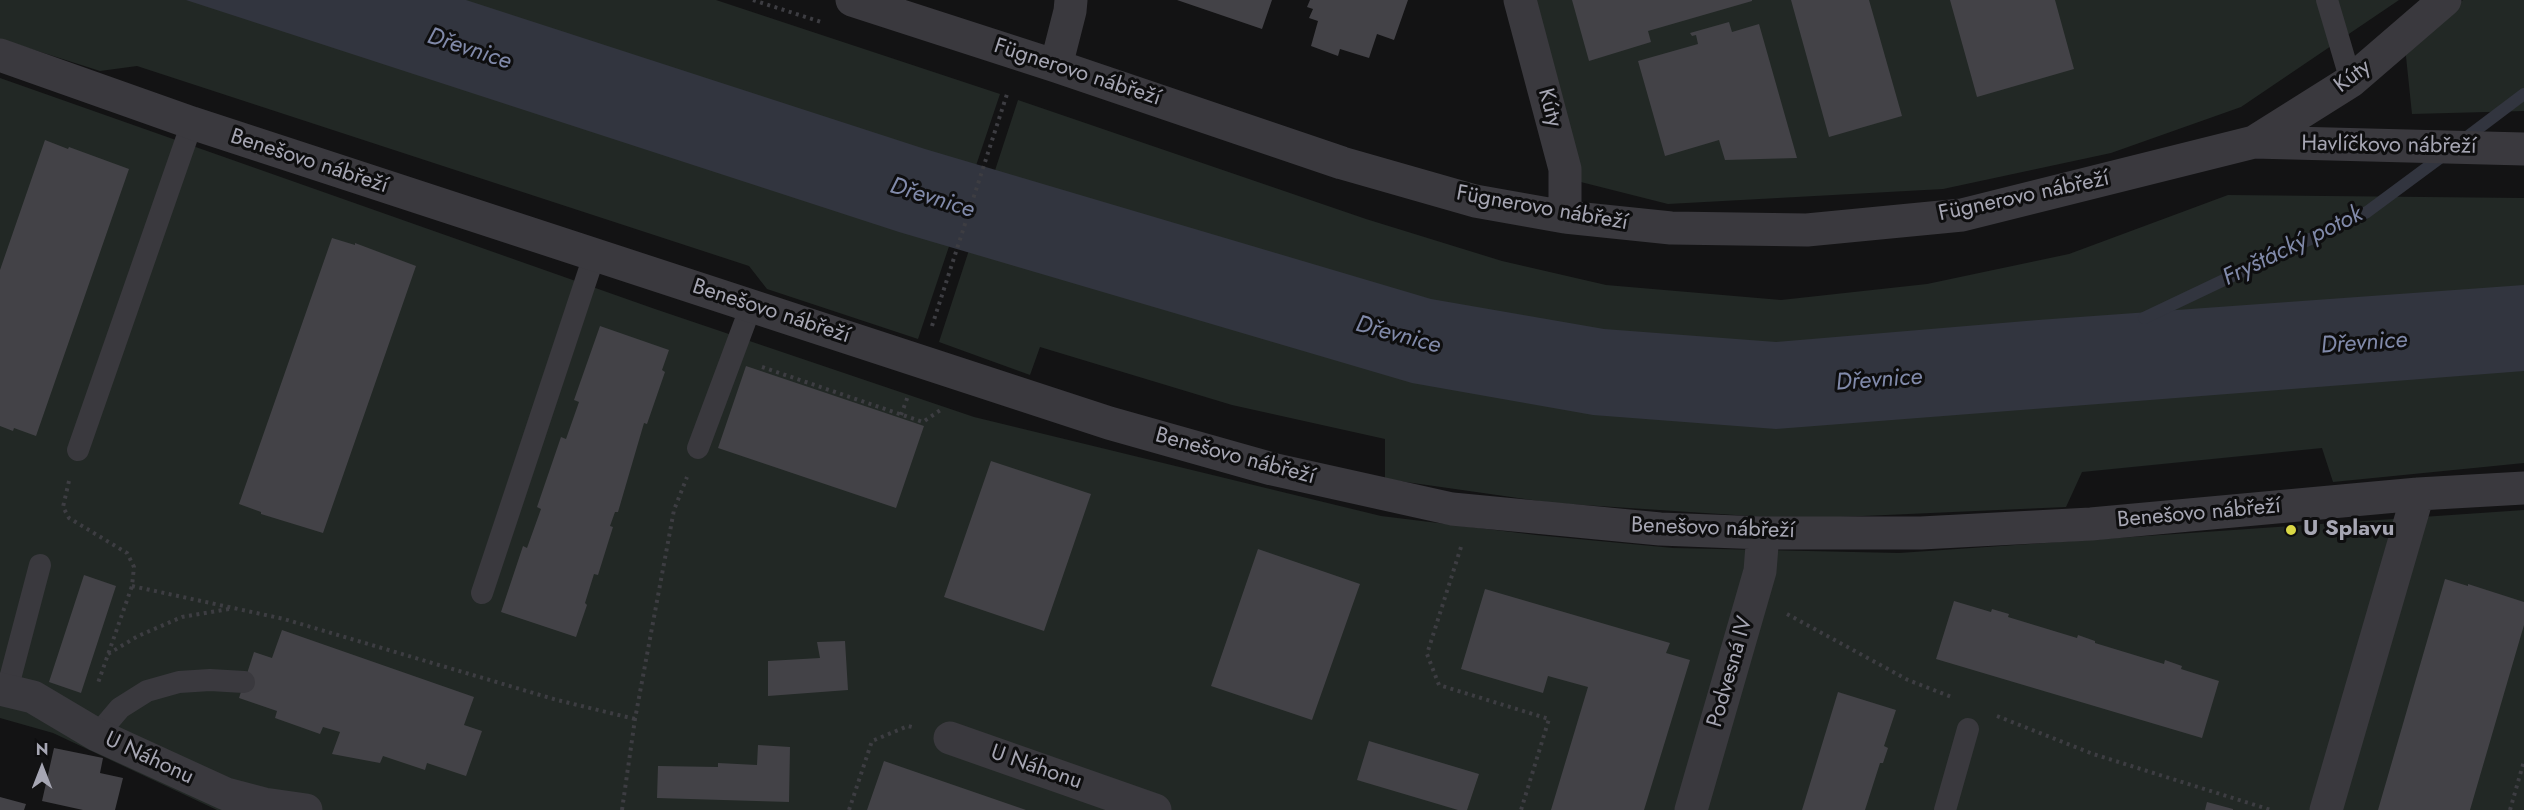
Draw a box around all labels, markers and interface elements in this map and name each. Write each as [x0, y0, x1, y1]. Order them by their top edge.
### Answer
water label: Dřevnice [423, 23, 515, 77]
street label: Fügnerovo nábřeží [990, 34, 1164, 112]
street label: Kúty [2330, 55, 2376, 99]
street label: Kúty [1531, 86, 1567, 130]
street label: Benešovo nábřeží [227, 124, 391, 200]
street label: Havlíčkovo nábřeží [2301, 131, 2477, 161]
street label: Fügnerovo nábřeží [1936, 166, 2112, 228]
water label: Dřevnice [886, 173, 978, 225]
street label: Fügnerovo nábřeží [1454, 181, 1630, 237]
water label: Fryštácký potok [2218, 201, 2368, 293]
street label: Benešovo nábřeží [689, 274, 853, 350]
water label: Dřevnice [1352, 311, 1444, 361]
water label: Dřevnice [2320, 327, 2408, 361]
water label: Dřevnice [1835, 364, 1923, 398]
street label: Benešovo nábřeží [1152, 423, 1318, 491]
street label: Benešovo nábřeží [2116, 494, 2282, 534]
street label: Benešovo nábřeží [1631, 513, 1795, 545]
place label: U Splavu [2303, 517, 2394, 543]
marker: U Splavu [2284, 523, 2298, 537]
street label: Podvesná IV [1703, 613, 1759, 731]
street label: U Náhonu [100, 727, 198, 791]
north arrow [12, 738, 72, 798]
text: N [36, 738, 48, 761]
street label: U Náhonu [987, 740, 1085, 796]

